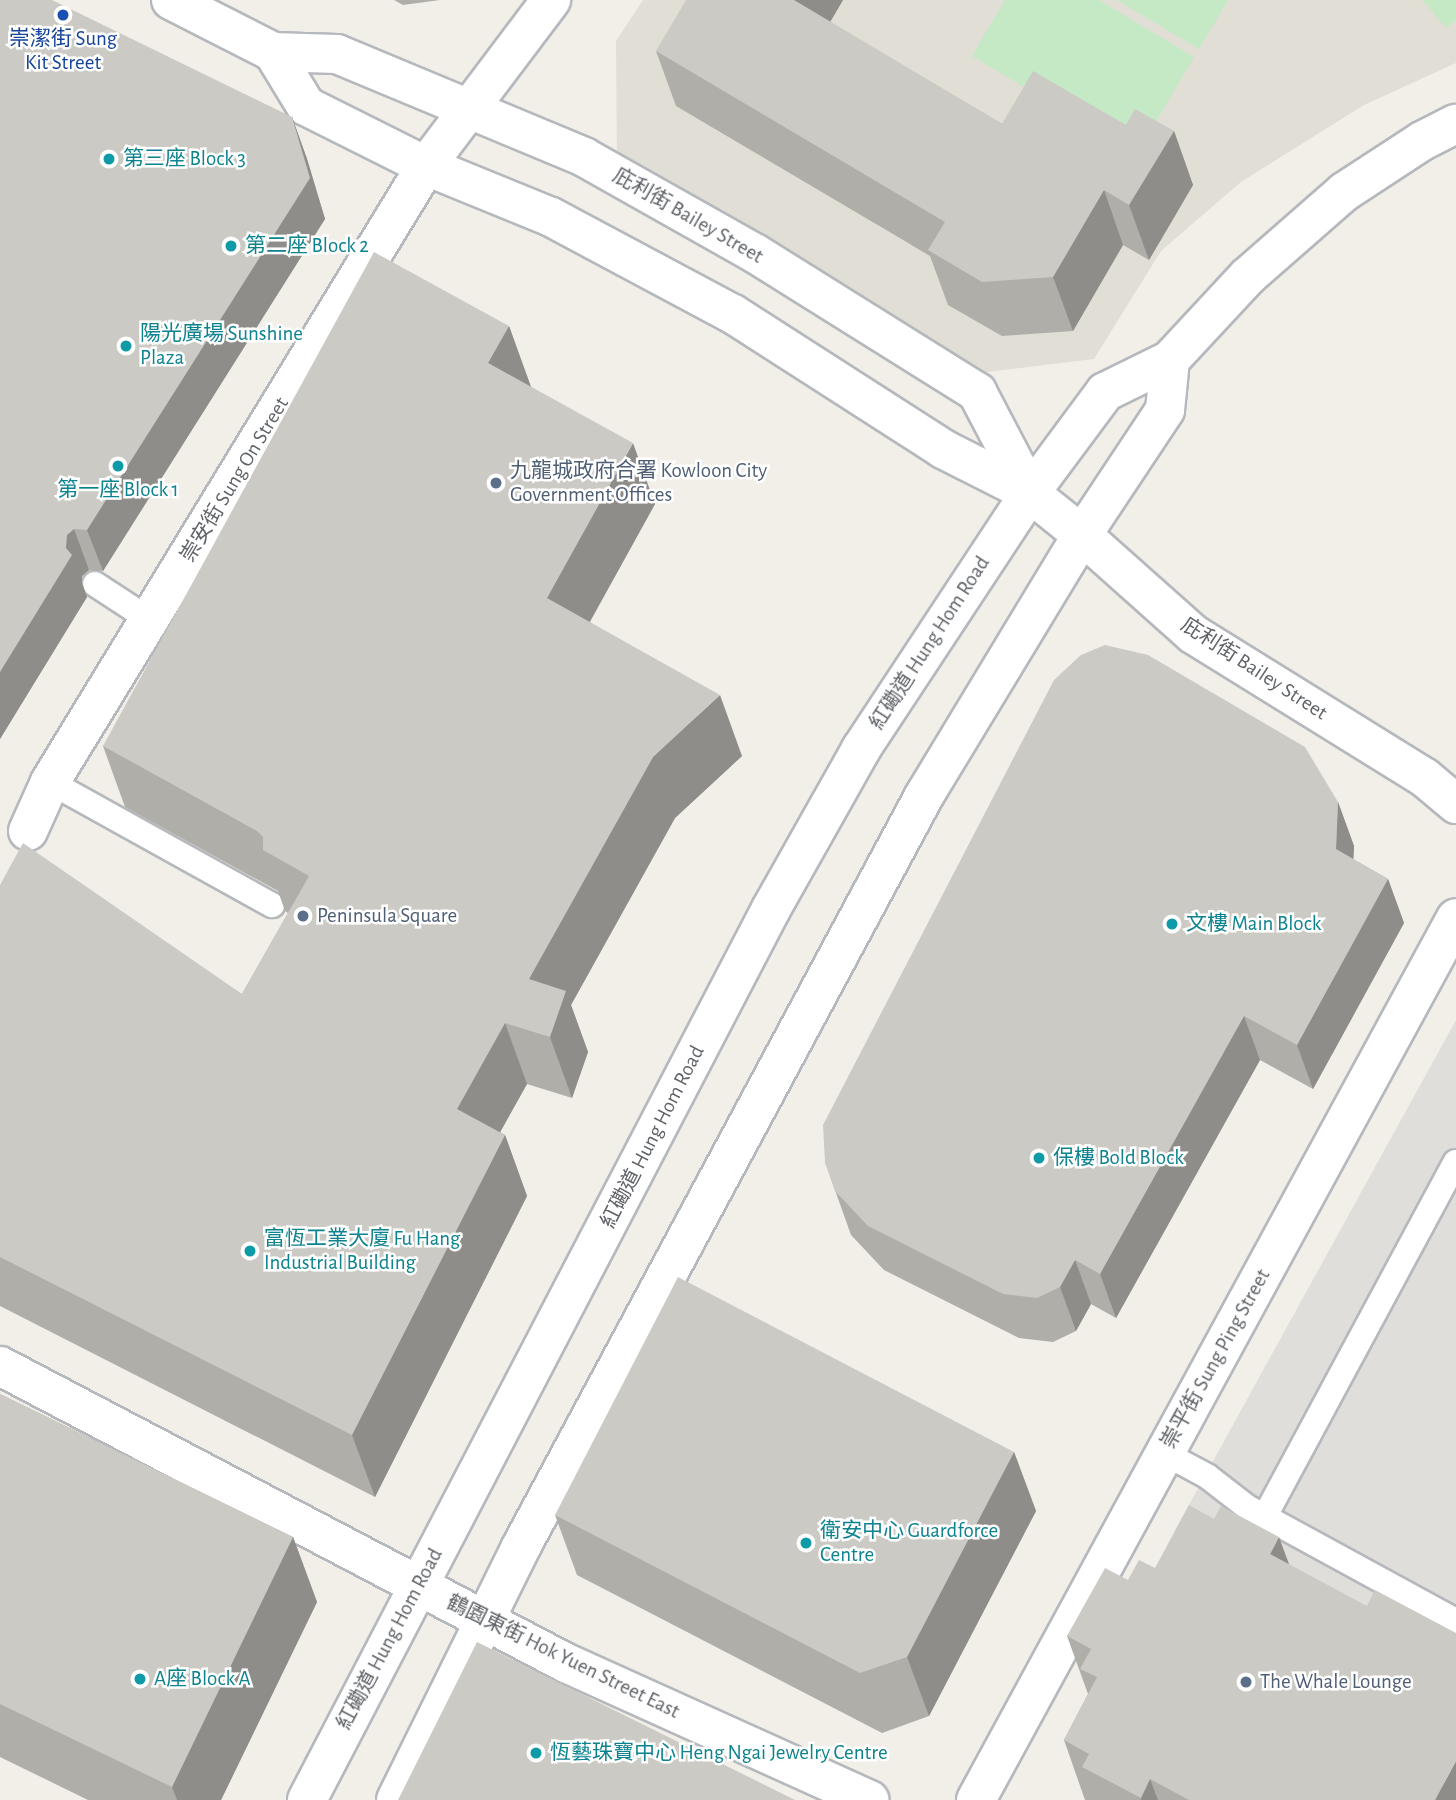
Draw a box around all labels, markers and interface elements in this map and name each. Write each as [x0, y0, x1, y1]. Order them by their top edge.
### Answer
marker: 崇潔街 Sung Kit Street [55, 7, 71, 23]
place label: 崇潔街 Sung Kit Street [9, 26, 117, 76]
place label: 第三座 Block 3 [123, 146, 246, 172]
marker: 第三座 Block 3 [101, 151, 117, 167]
street label: 庇利街 Bailey Street [608, 163, 768, 269]
place label: 第二座 Block 2 [245, 233, 369, 259]
marker: 第二座 Block 2 [223, 238, 239, 254]
place label: 陽光廣場 Sunshine Plaza [140, 321, 303, 371]
marker: 陽光廣場 Sunshine Plaza [118, 338, 134, 354]
street label: 崇安街 Sung On Street [176, 393, 294, 567]
marker: 第一座 Block 1 [110, 458, 126, 474]
place label: 九龍城政府合署 Kowloon City Government Offices [510, 458, 767, 508]
marker: 九龍城政府合署 Kowloon City Government Offices [488, 475, 504, 491]
place label: 第一座 Block 1 [57, 477, 179, 503]
street label: 紅磡道 Hung Hom Road [864, 552, 996, 734]
street label: 庇利街 Bailey Street [1176, 612, 1332, 726]
place label: Peninsula Square [317, 903, 457, 929]
marker: Peninsula Square [295, 908, 311, 924]
place label: 文樓 Main Block [1186, 911, 1321, 937]
marker: 文樓 Main Block [1164, 916, 1180, 932]
street label: 紅磡道 Hung Hom Road [596, 1041, 710, 1233]
place label: 保樓 Bold Block [1053, 1145, 1184, 1171]
marker: 保樓 Bold Block [1031, 1150, 1047, 1166]
place label: 富恆工業大廈 Fu Hang Industrial Building [264, 1226, 460, 1276]
marker: 富恆工業大廈 Fu Hang Industrial Building [242, 1243, 258, 1259]
street label: 崇平街 Sung Ping Street [1156, 1265, 1276, 1453]
place label: 衛安中心 Guardforce Centre [820, 1518, 998, 1568]
marker: 衛安中心 Guardforce Centre [798, 1535, 814, 1551]
street label: 紅磡道 Hung Hom Road [332, 1544, 448, 1734]
street label: 鶴園東街 Hok Yuen Street East [442, 1590, 684, 1724]
place label: A座 Block A [154, 1666, 251, 1692]
place label: The Whale Lounge [1260, 1669, 1412, 1695]
marker: A座 Block A [132, 1671, 148, 1687]
marker: The Whale Lounge [1238, 1674, 1254, 1690]
place label: 恆藝珠寶中心 Heng Ngai Jewelry Centre [550, 1740, 888, 1766]
marker: 恆藝珠寶中心 Heng Ngai Jewelry Centre [528, 1745, 544, 1761]

